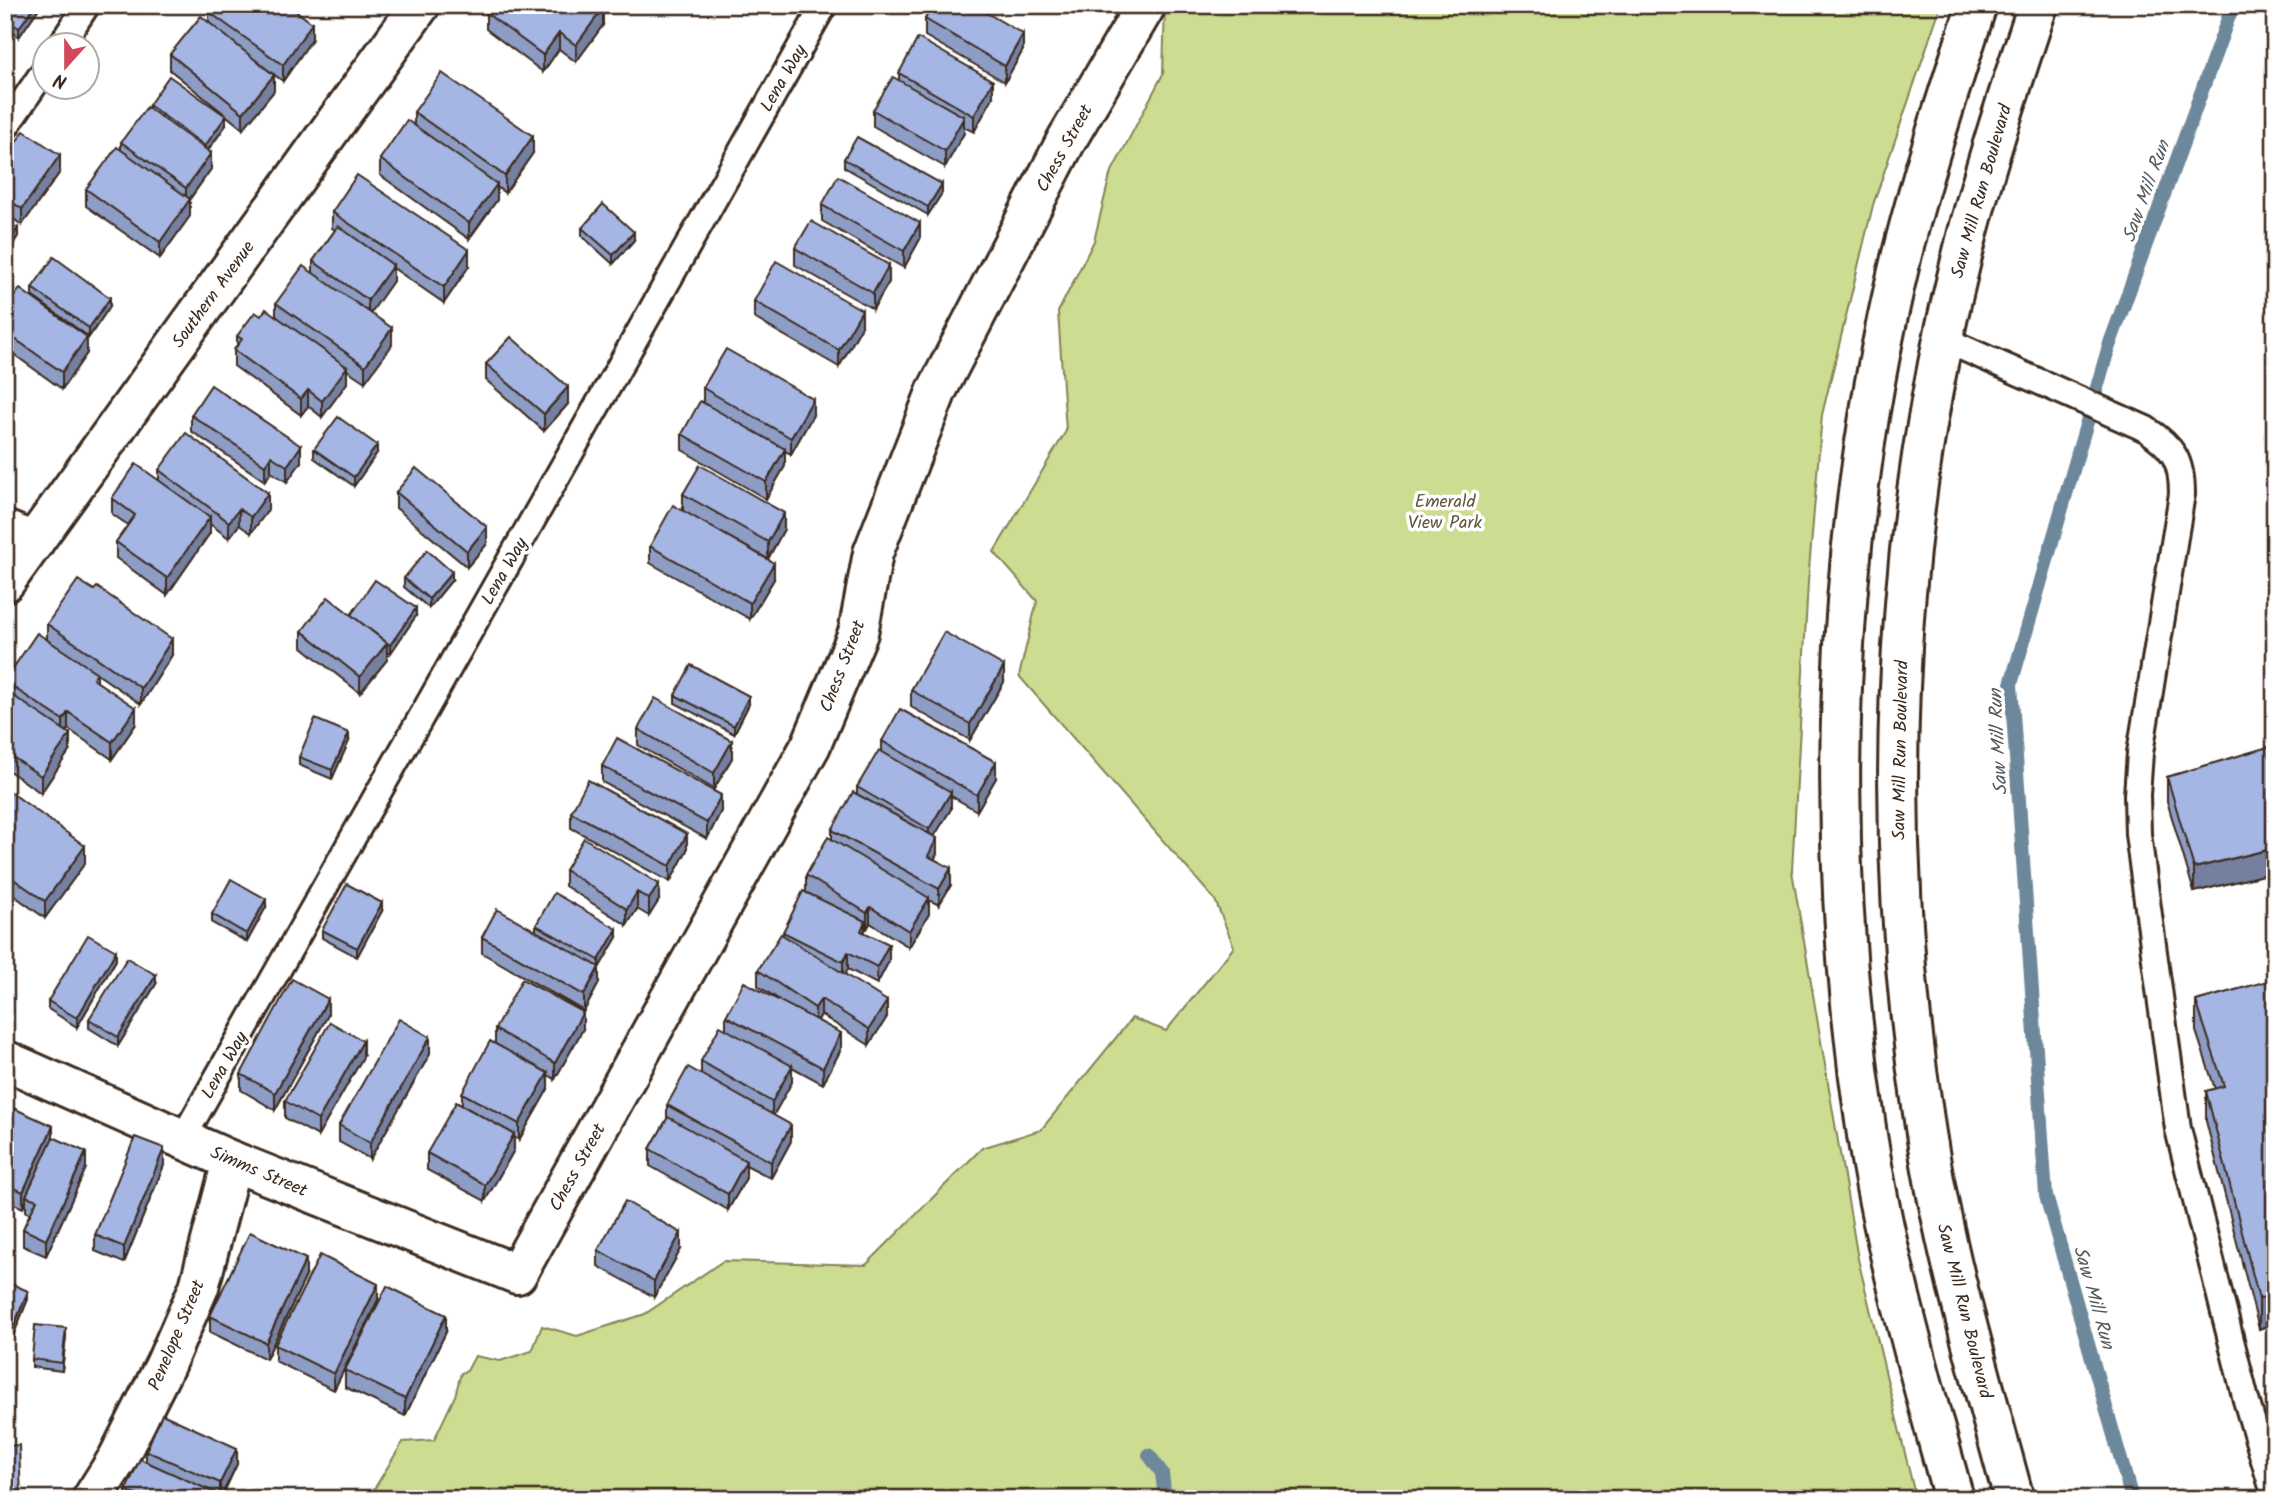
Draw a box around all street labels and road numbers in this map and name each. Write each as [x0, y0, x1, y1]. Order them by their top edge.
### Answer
street label: Lena Way [753, 39, 816, 118]
street label: Chess Street [1029, 98, 1102, 198]
street label: Saw Mill Run Boulevard [1944, 100, 2021, 282]
street label: Southern Avenue [165, 235, 263, 355]
street label: Lena Way [474, 532, 537, 611]
street label: Chess Street [813, 615, 875, 717]
street label: Saw Mill Run Boulevard [1885, 659, 1918, 840]
street label: Lena Way [194, 1026, 257, 1105]
street label: Chess Street [542, 1117, 615, 1217]
street label: Simms Street [205, 1139, 312, 1206]
street label: Saw Mill Run Boulevard [1928, 1221, 2000, 1403]
street label: Penelope Street [141, 1275, 214, 1395]

